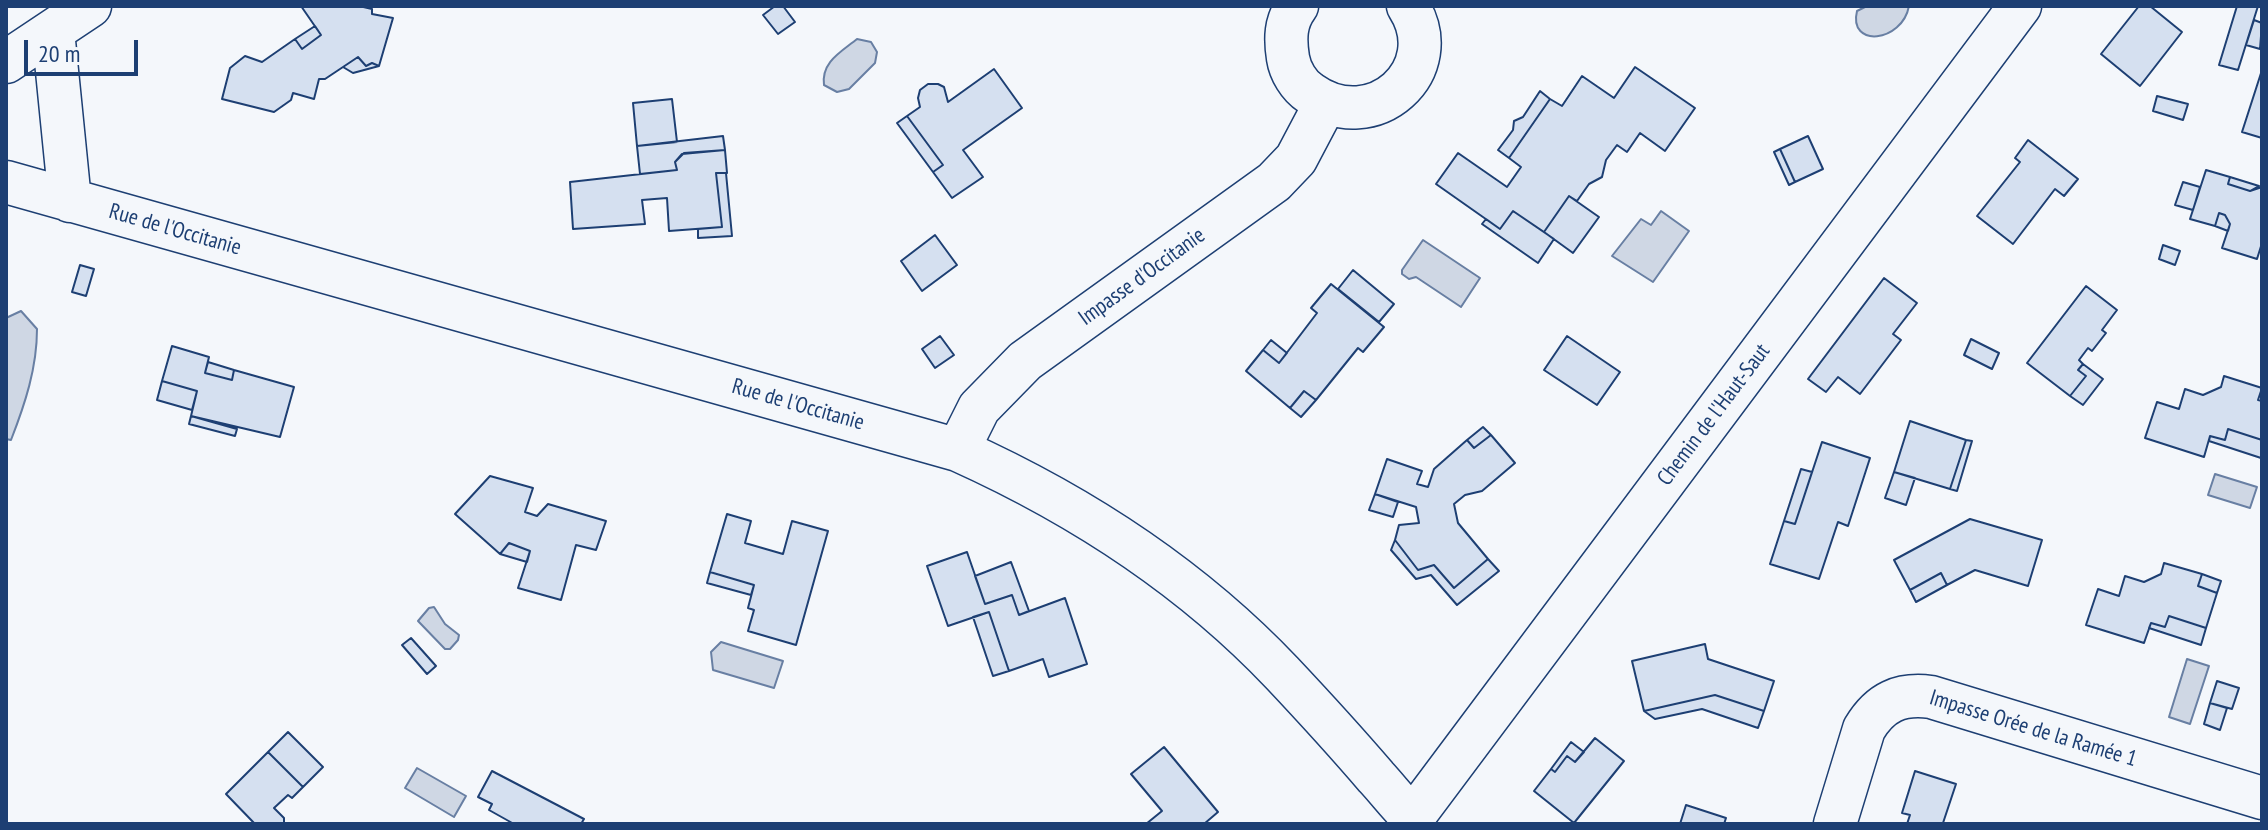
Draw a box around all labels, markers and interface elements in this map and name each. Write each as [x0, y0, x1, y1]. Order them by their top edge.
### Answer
scale bar [28, 24, 142, 74]
text: 20 m [38, 38, 80, 69]
street label: Rue de l'Occitanie [106, 199, 244, 261]
street label: Impasse d'Occitanie [1074, 222, 1210, 332]
street label: Chemin de l'Haut-Saut [1652, 339, 1776, 491]
street label: Rue de l'Occitanie [729, 374, 867, 436]
street label: Impasse Orée de la Ramée 1 [1926, 685, 2140, 773]

